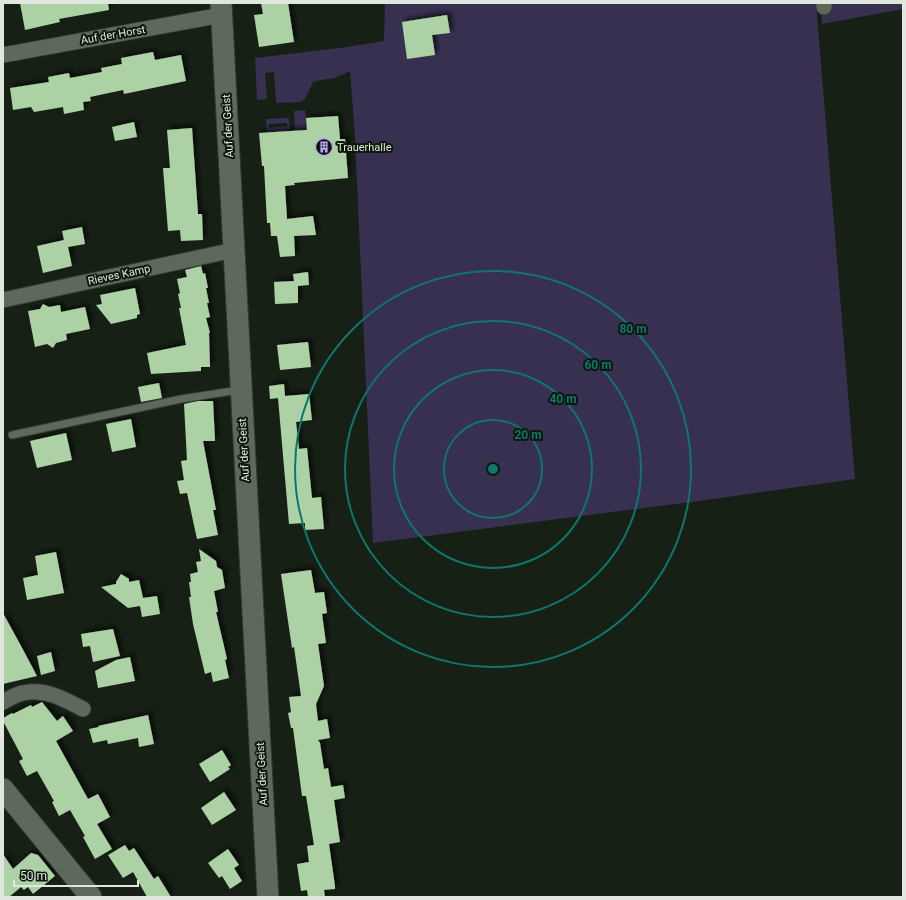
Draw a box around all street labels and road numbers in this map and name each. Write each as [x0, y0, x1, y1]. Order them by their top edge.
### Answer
street label: Auf der Horst [80, 23, 147, 47]
street label: Auf der Geist [220, 94, 236, 158]
street label: Rieves Kamp [87, 262, 151, 288]
street label: Auf der Geist [236, 418, 252, 482]
street label: Auf der Geist [254, 742, 270, 806]

